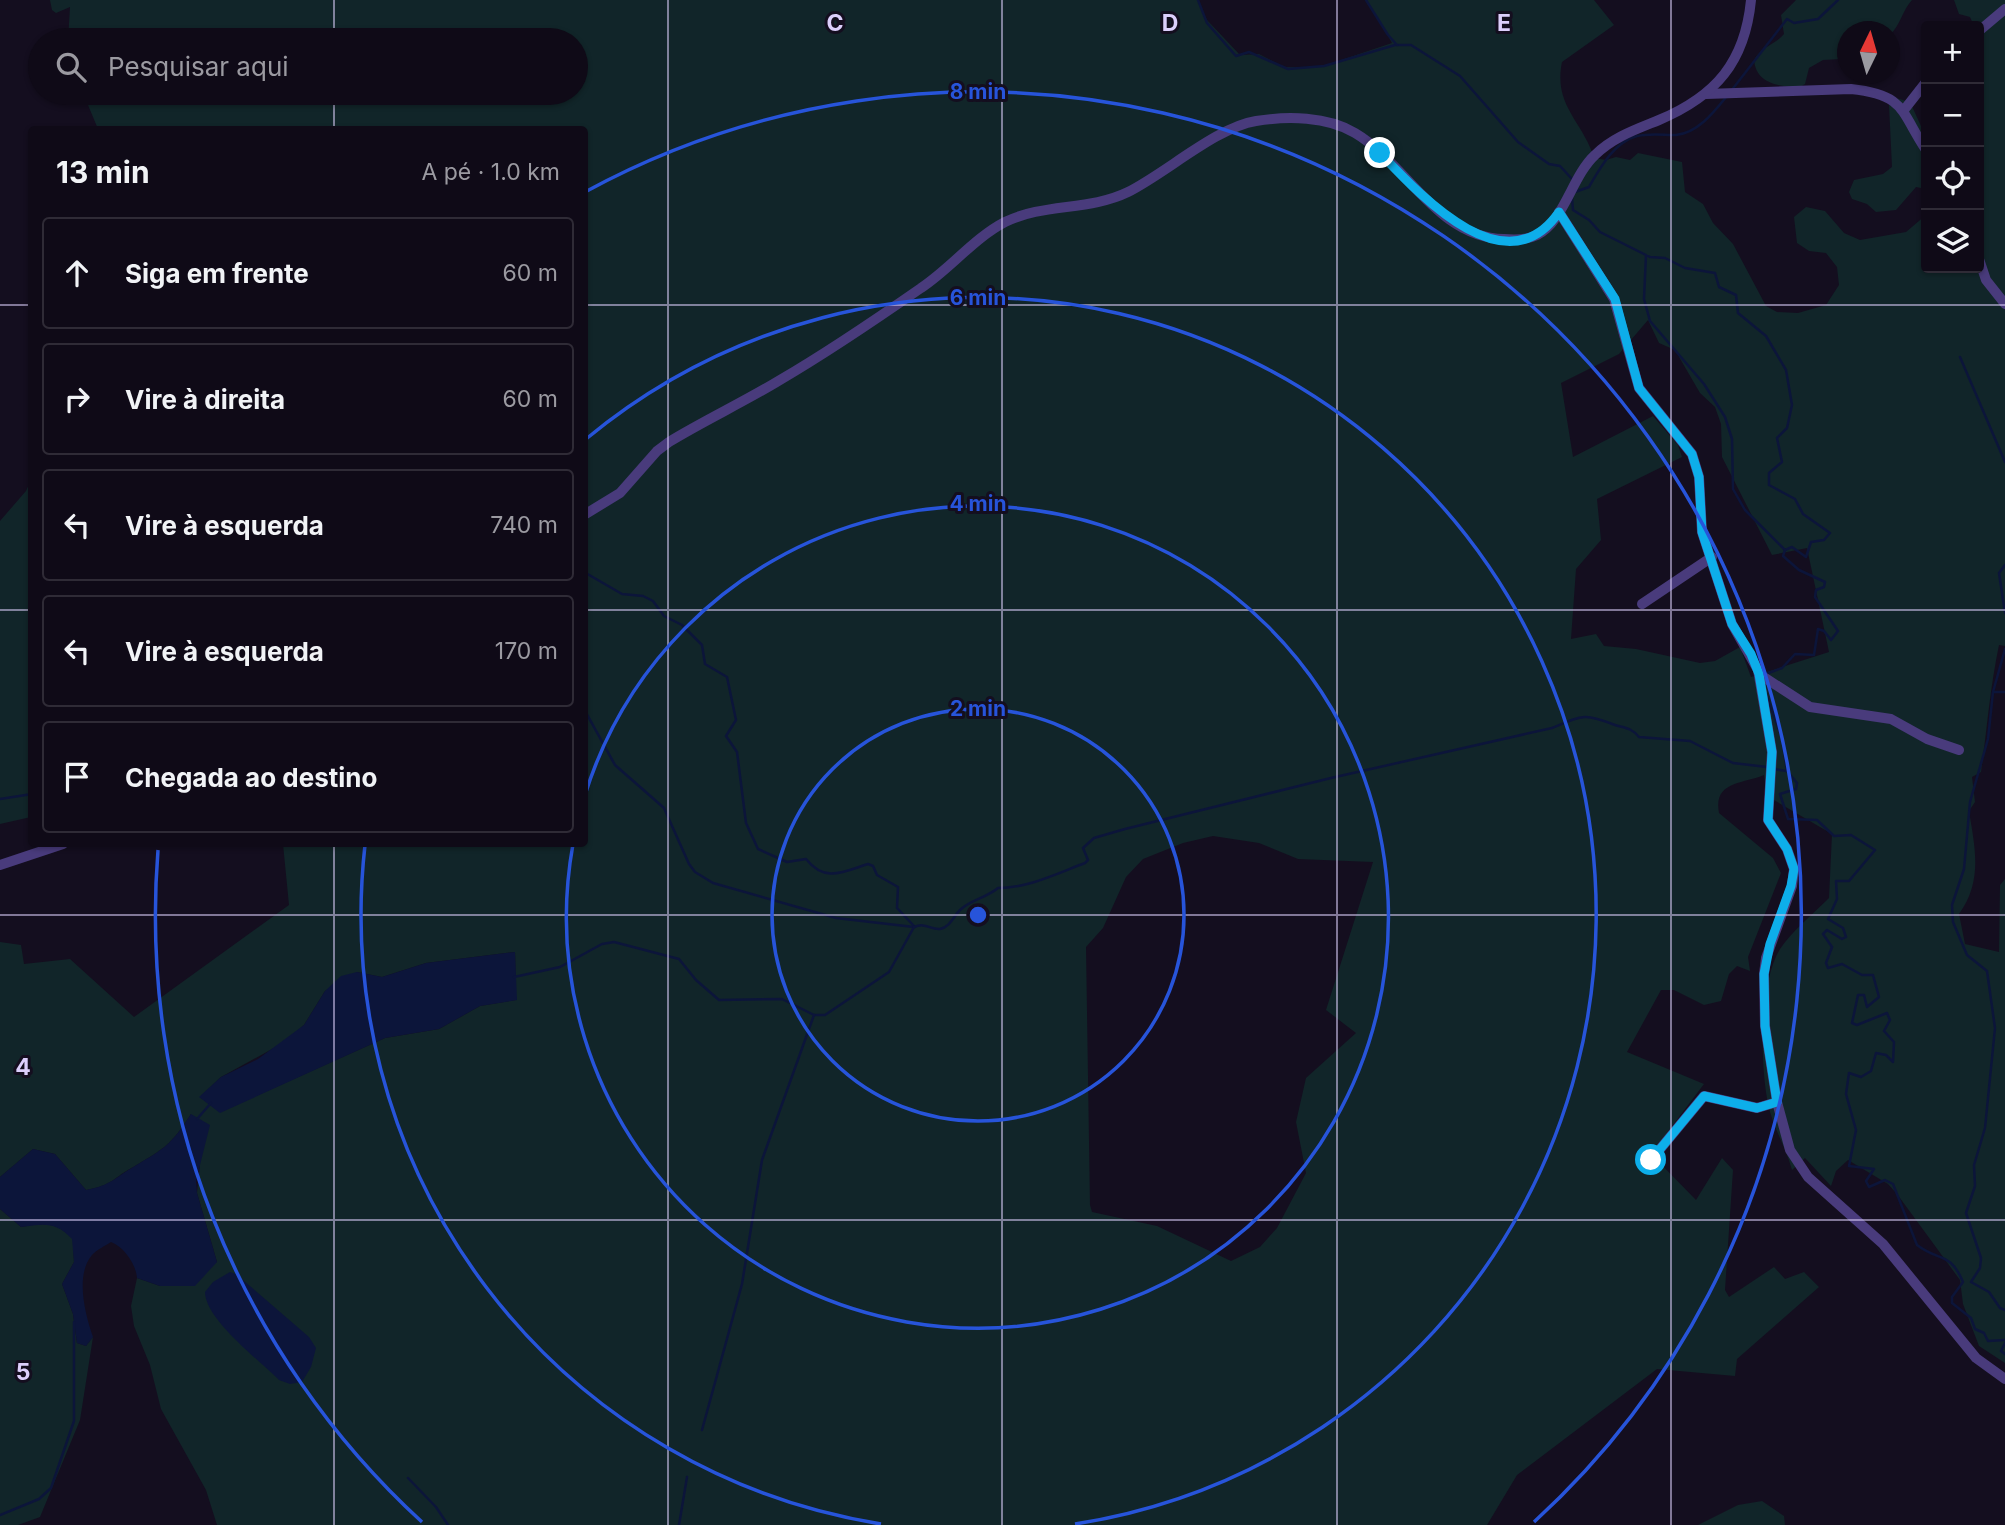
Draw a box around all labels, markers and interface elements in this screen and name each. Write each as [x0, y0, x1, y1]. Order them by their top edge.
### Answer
text: C [826, 9, 844, 37]
text: D [1162, 9, 1178, 37]
text: E [1497, 9, 1511, 37]
north arrow [1837, 21, 1900, 84]
map controls [1921, 21, 1984, 273]
button: + [1921, 21, 1984, 84]
search box [28, 28, 588, 105]
icon: search [52, 48, 90, 86]
text: Pesquisar aqui [108, 51, 289, 82]
text: 8 min [950, 79, 1006, 104]
button: − [1921, 84, 1984, 147]
route end [1364, 137, 1395, 168]
button: locate [1921, 147, 1984, 210]
text: 13 min [56, 154, 150, 190]
text: A pé · 1.0 km [421, 158, 560, 186]
button: layers [1921, 210, 1984, 273]
icon: ahead [58, 254, 96, 292]
text: Siga em frente [125, 258, 309, 289]
text: 60 m [503, 259, 558, 287]
text: 6 min [950, 285, 1006, 310]
icon: right [58, 380, 96, 418]
text: Vire à direita [125, 384, 285, 415]
text: 60 m [503, 385, 558, 413]
text: 4 min [949, 491, 1007, 516]
icon: left [58, 506, 96, 544]
text: Vire à esquerda [125, 510, 324, 541]
text: 740 m [490, 511, 558, 539]
icon: left [58, 632, 96, 670]
text: Vire à esquerda [125, 636, 324, 667]
text: 170 m [495, 637, 558, 665]
text: 2 min [950, 696, 1006, 721]
icon: arrive [58, 758, 96, 796]
text: Chegada ao destino [125, 762, 377, 793]
centre of rings [966, 903, 990, 927]
text: 4 [15, 1053, 31, 1081]
route start [1635, 1144, 1666, 1175]
text: 5 [16, 1358, 30, 1386]

